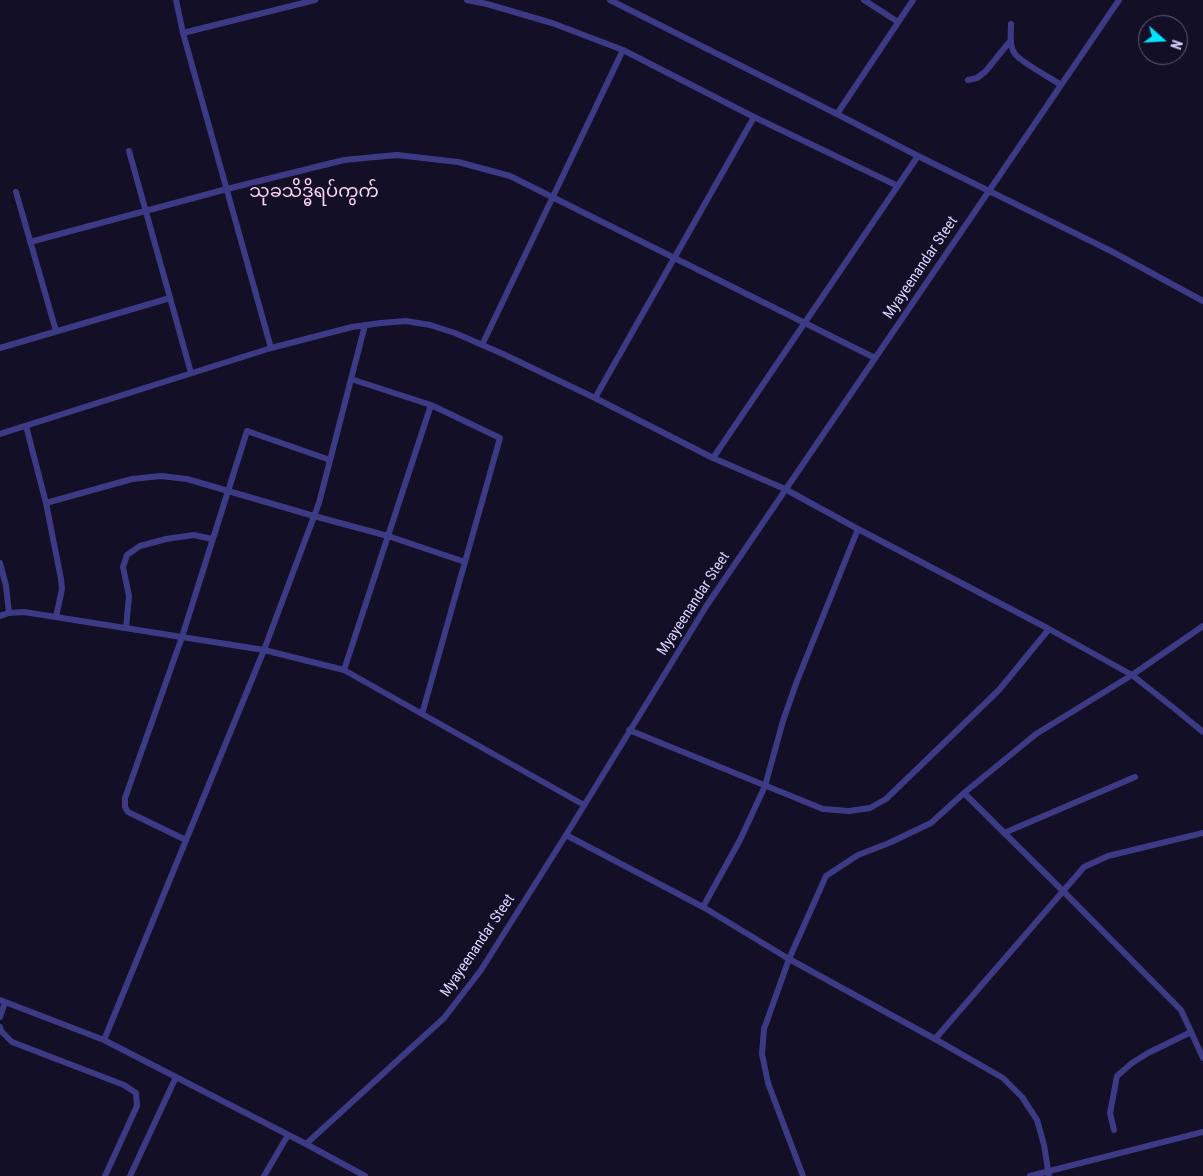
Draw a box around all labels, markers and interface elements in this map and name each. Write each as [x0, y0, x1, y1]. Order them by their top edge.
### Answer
north arrow [1138, 15, 1188, 65]
text: N [1167, 38, 1185, 51]
district label: သုခသိဒ္ဓိရပ်ကွက် [249, 181, 379, 203]
street label: Myayeenandar Steet [880, 213, 962, 323]
street label: Myayeenandar Steet [654, 549, 734, 659]
street label: Myayeenandar Steet [437, 891, 519, 1001]

